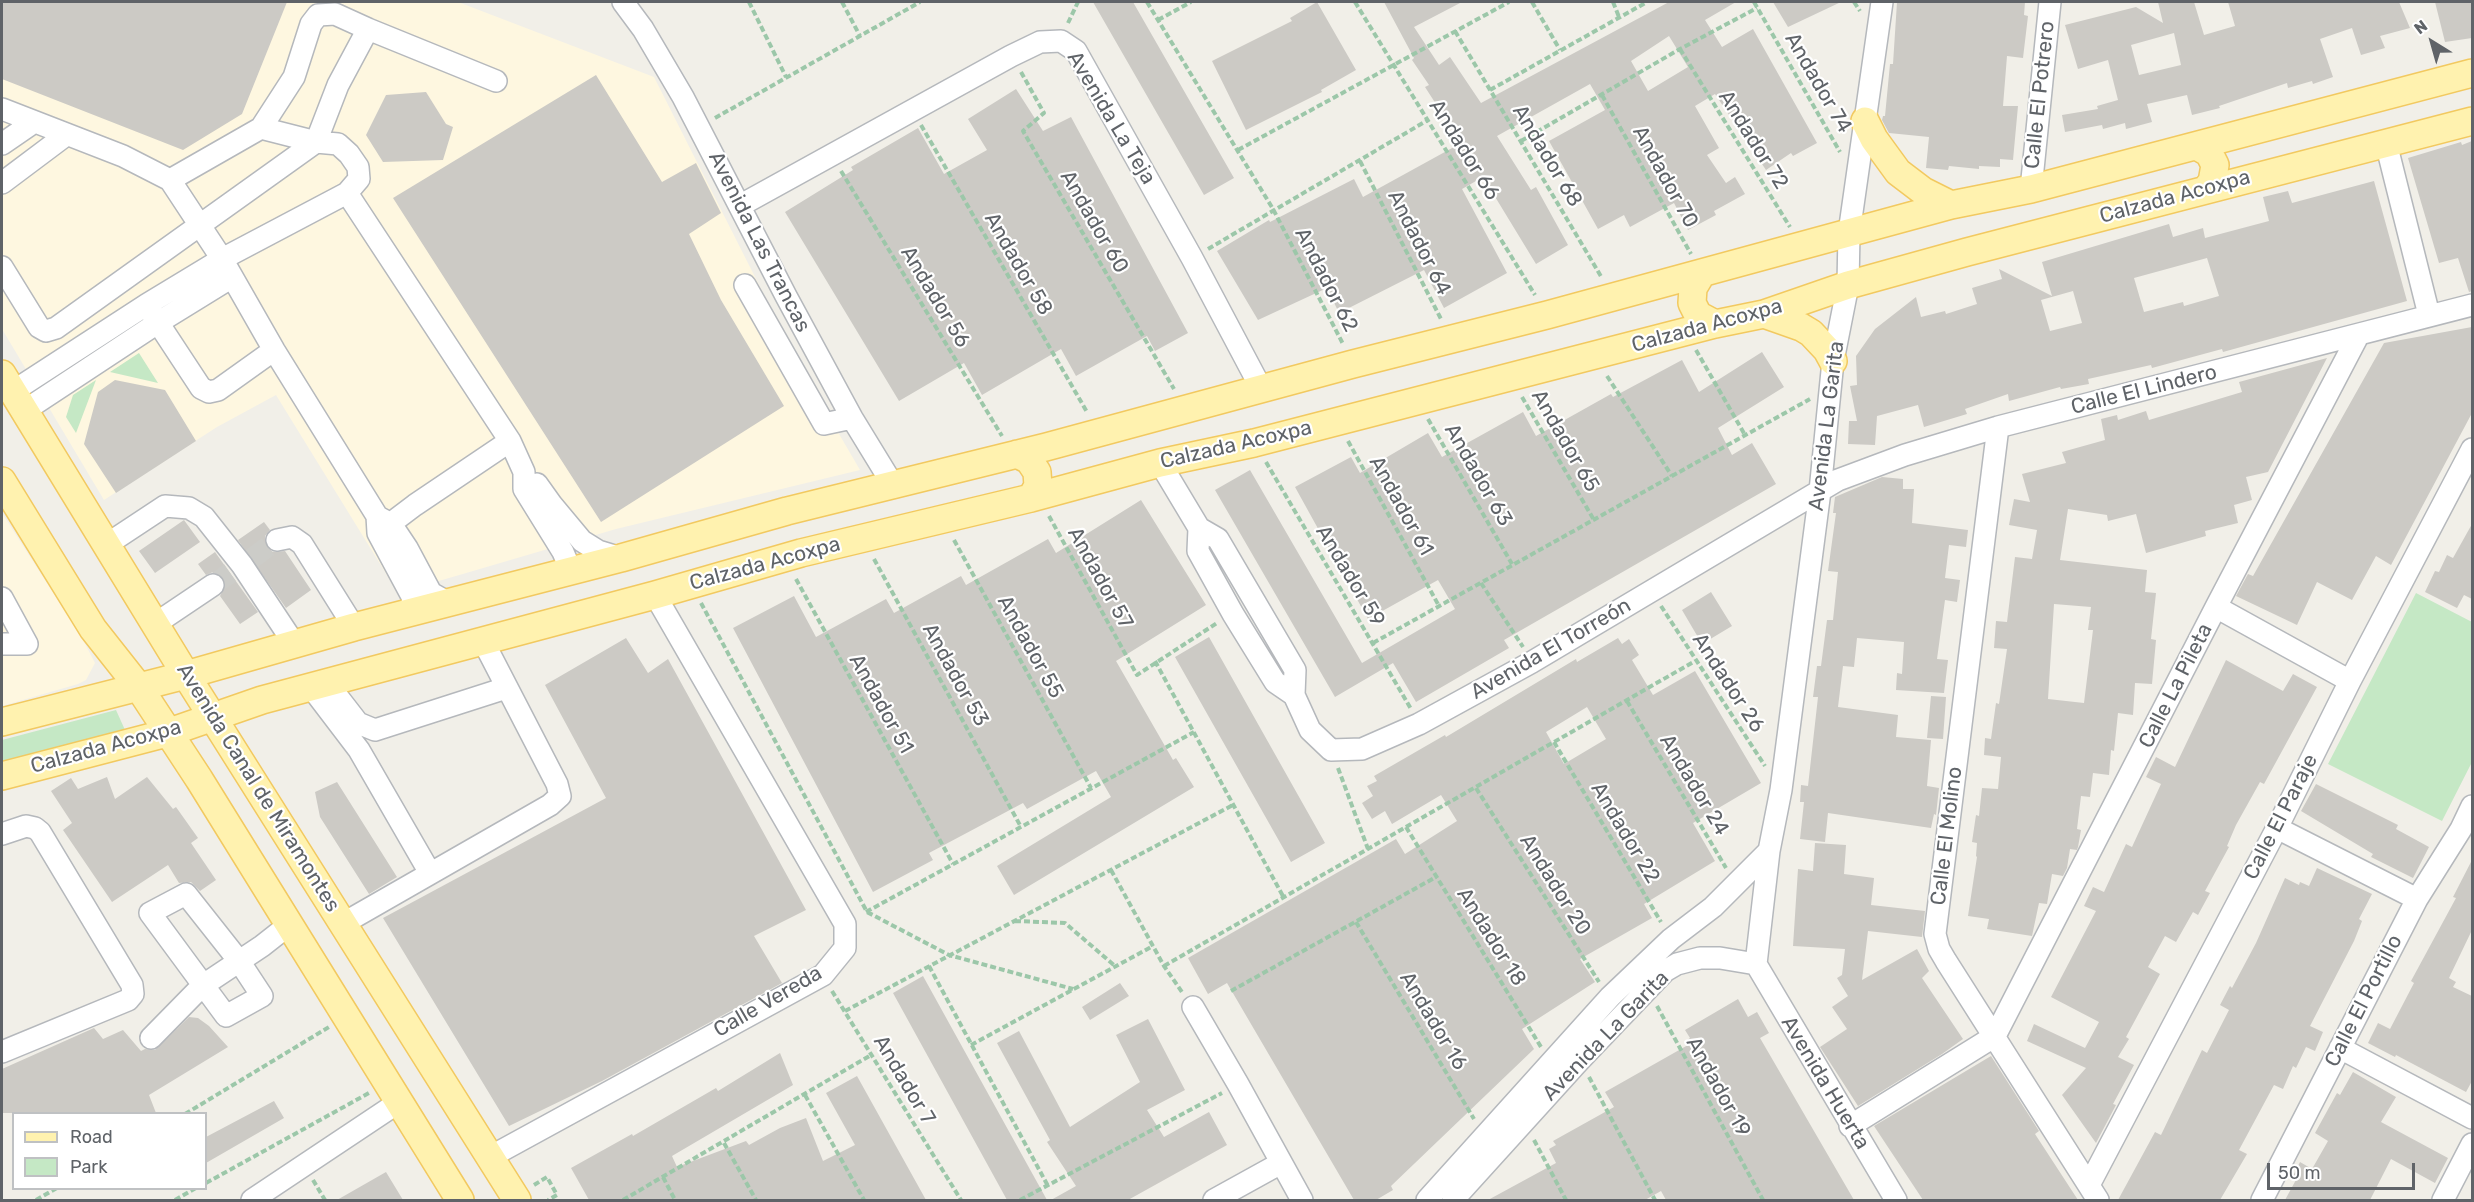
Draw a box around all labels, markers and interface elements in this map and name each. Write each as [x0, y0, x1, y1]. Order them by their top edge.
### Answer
north arrow [2402, 12, 2462, 72]
text: N [2411, 16, 2431, 38]
street label: Calle El Potrero [2020, 20, 2060, 170]
street label: Andador 74 [1779, 28, 1857, 138]
street label: Avenida La Teja [1061, 47, 1161, 189]
street label: Andador 72 [1713, 86, 1793, 194]
street label: Andador 66 [1423, 95, 1505, 205]
street label: Andador 68 [1507, 100, 1587, 212]
street label: Andador 70 [1627, 122, 1703, 232]
street label: Avenida Las Trancas [703, 148, 815, 336]
street label: Calzada Acoxpa [2097, 165, 2253, 229]
street label: Andador 60 [1054, 166, 1134, 278]
street label: Andador 64 [1382, 186, 1456, 300]
street label: Andador 58 [978, 208, 1058, 320]
street label: Andador 62 [1289, 224, 1363, 336]
street label: Andador 56 [895, 242, 975, 352]
street label: Calzada Acoxpa [1629, 294, 1785, 358]
street label: Avenida La Garita [1804, 340, 1850, 512]
street label: Calle El Lindero [2068, 360, 2220, 420]
street label: Andador 65 [1526, 385, 1604, 497]
street label: Calzada Acoxpa [1158, 415, 1314, 475]
street label: Andador 63 [1439, 419, 1517, 531]
street label: Andador 61 [1363, 452, 1439, 560]
street label: Andador 59 [1310, 521, 1390, 631]
street label: Andador 57 [1062, 523, 1138, 633]
street label: Calzada Acoxpa [687, 532, 843, 596]
street label: Andador 55 [991, 591, 1069, 703]
street label: Avenida El Torreón [1466, 593, 1636, 705]
street label: Andador 53 [916, 619, 994, 731]
street label: Calle La Pileta [2134, 620, 2218, 752]
street label: Andador 26 [1687, 629, 1769, 737]
street label: Andador 51 [843, 650, 919, 758]
street label: Avenida Canal de Miramontes [171, 659, 345, 917]
street label: Calzada Acoxpa [28, 715, 184, 779]
street label: Andador 24 [1654, 730, 1734, 840]
street label: Calle El Paraje [2239, 750, 2323, 884]
street label: Calle El Molino [1926, 765, 1968, 907]
street label: Andador 22 [1585, 778, 1665, 888]
street label: Andador 20 [1514, 830, 1596, 940]
street label: Andador 18 [1451, 883, 1531, 991]
street label: Calle El Portillo [2320, 931, 2408, 1071]
street label: Calle Vereda [709, 961, 827, 1043]
street label: Avenida La Garita [1538, 966, 1674, 1106]
street label: Andador 16 [1394, 967, 1472, 1075]
street label: Avenida Huerta [1775, 1012, 1875, 1154]
street label: Andador 7 [868, 1031, 940, 1129]
street label: Andador 19 [1680, 1033, 1756, 1141]
legend [12, 1112, 207, 1190]
text: Road [70, 1126, 113, 1148]
scale bar [2270, 1151, 2418, 1189]
text: Park [70, 1156, 107, 1178]
text: 50 m [2278, 1162, 2321, 1184]

